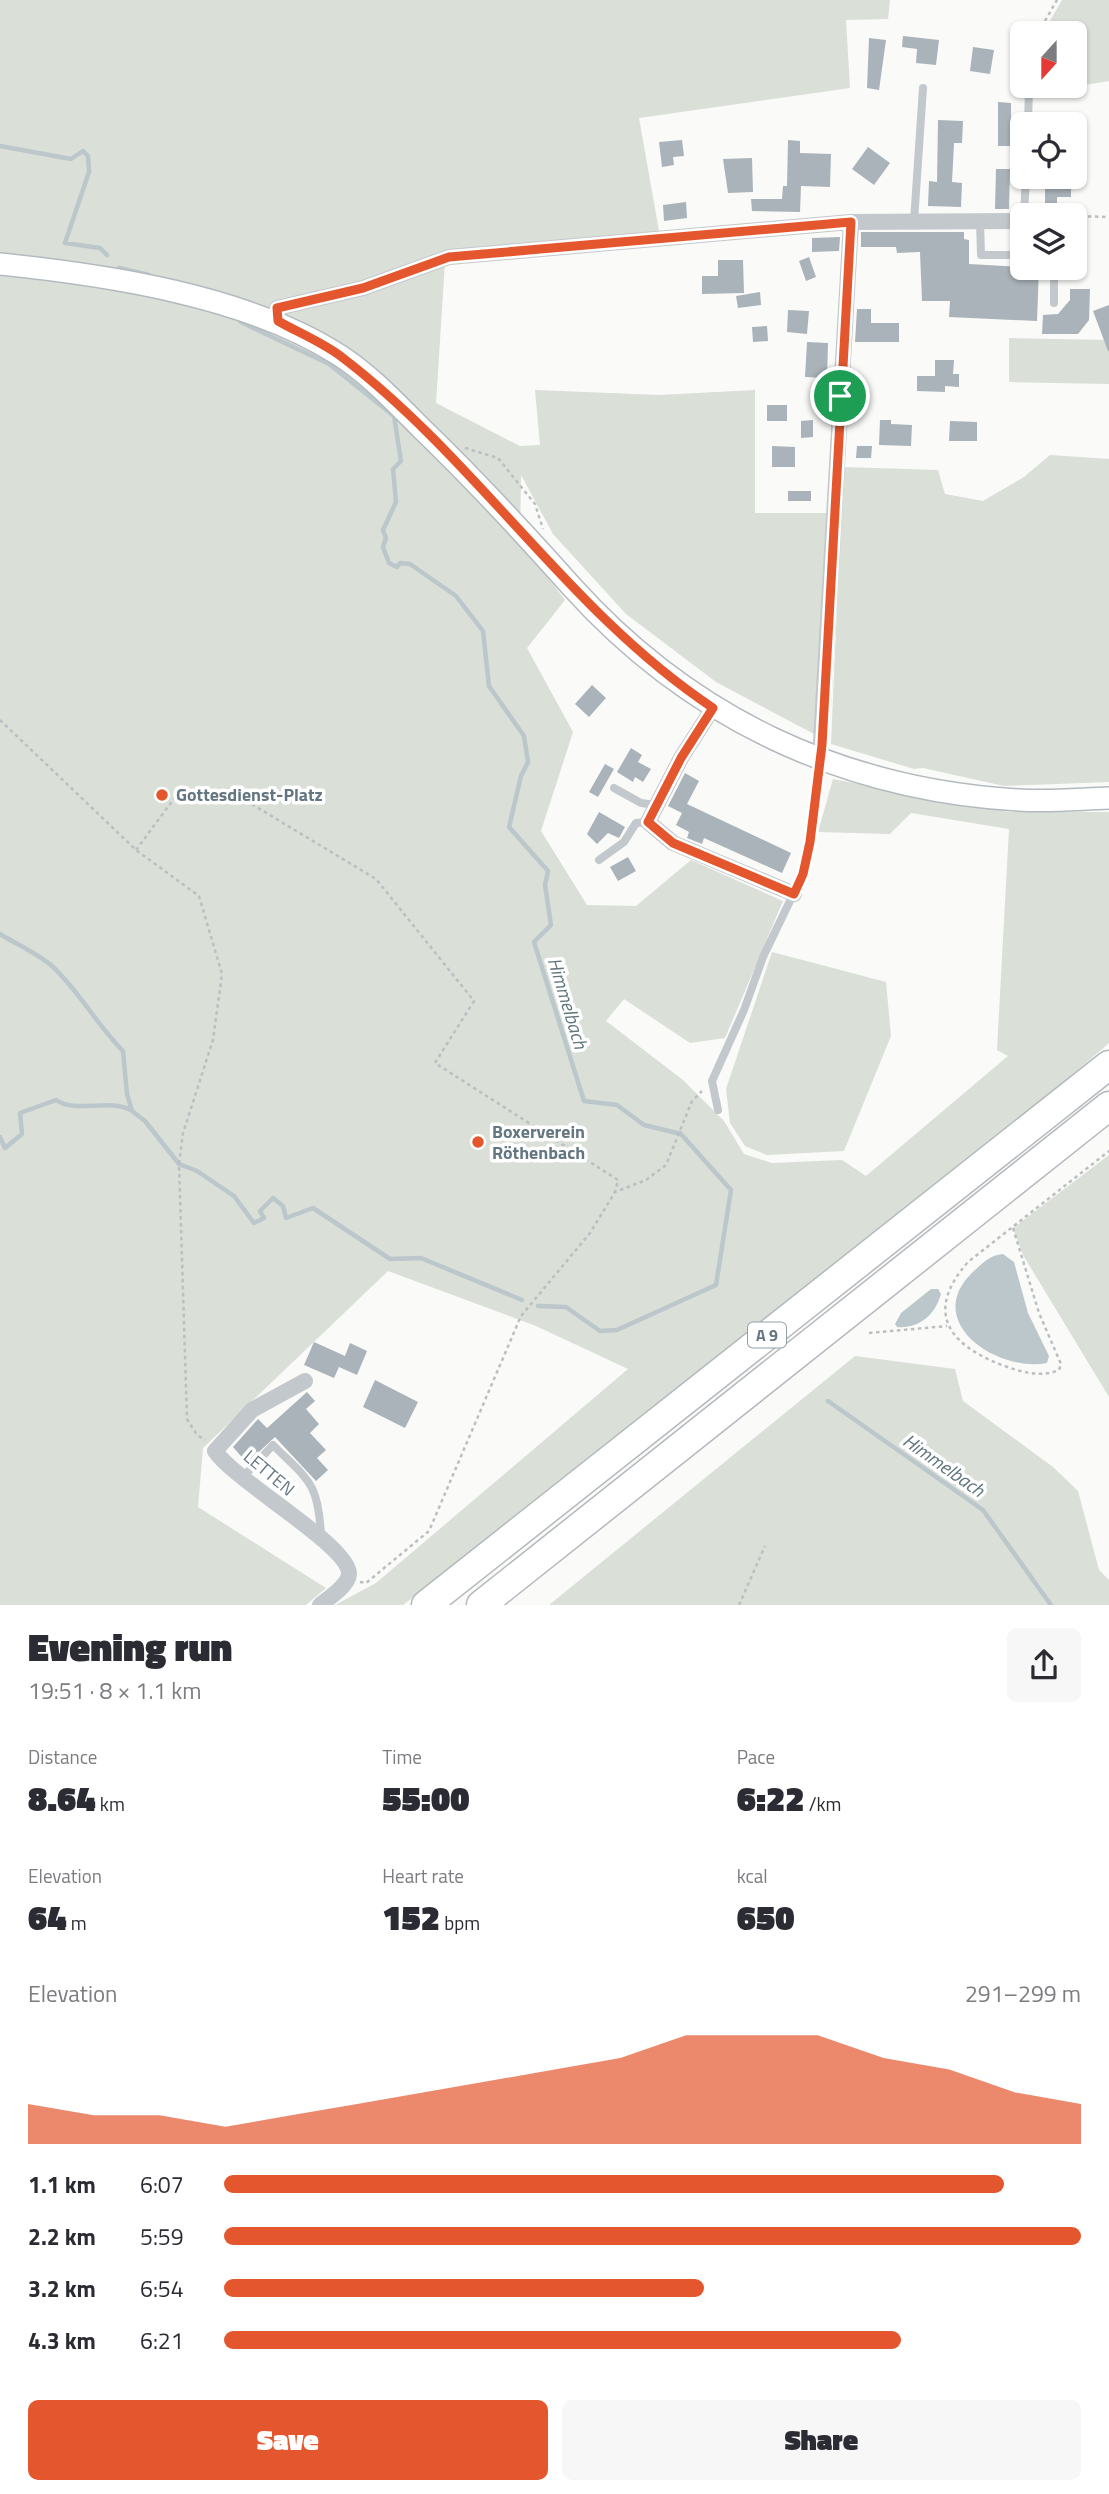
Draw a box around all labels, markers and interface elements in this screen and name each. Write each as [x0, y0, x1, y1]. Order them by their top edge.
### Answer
north arrow [1010, 21, 1087, 98]
map controls [1010, 21, 1087, 280]
button: locate [1010, 112, 1087, 189]
button: layers [1010, 203, 1087, 280]
pin [810, 366, 870, 426]
icon: arrive [821, 377, 859, 415]
place label: Gottesdienst-Platz [176, 781, 323, 808]
marker: Gottesdienst-Platz [154, 787, 170, 803]
water label: Himmelbach [541, 954, 596, 1053]
place label: Boxerverein Röthenbach [492, 1118, 585, 1166]
marker: Boxerverein Röthenbach [470, 1134, 486, 1150]
road number: A 9 [748, 1322, 786, 1348]
water label: Himmelbach [897, 1426, 992, 1504]
street label: LETTEN [238, 1443, 301, 1502]
text: Evening run [28, 1618, 232, 1676]
button: share [1007, 1628, 1081, 1702]
text: 19:51 · 8 × 1.1 km [28, 1673, 202, 1708]
text: Distance [28, 1742, 97, 1771]
text: Time [382, 1742, 422, 1771]
text: Pace [737, 1742, 775, 1771]
text: 8.64 [28, 1771, 96, 1825]
text: 55:00 [382, 1771, 469, 1825]
text: 6:22 [737, 1771, 805, 1825]
text: km [96, 1789, 125, 1818]
text: /km [805, 1789, 842, 1818]
text: Elevation [28, 1861, 102, 1890]
text: Heart rate [382, 1861, 464, 1890]
text: kcal [737, 1861, 768, 1890]
text: 64 [28, 1890, 67, 1944]
text: 152 [382, 1890, 440, 1944]
text: 650 [737, 1890, 794, 1944]
text: m [67, 1908, 87, 1937]
text: bpm [440, 1908, 480, 1937]
text: Elevation [28, 1976, 117, 2011]
text: 291–299 m [965, 1976, 1081, 2011]
text: 1.1 km [28, 2167, 96, 2202]
text: 6:07 [140, 2167, 184, 2202]
text: 2.2 km [28, 2219, 96, 2254]
text: 5:59 [140, 2219, 184, 2254]
text: 3.2 km [28, 2271, 96, 2306]
text: 6:54 [140, 2271, 184, 2306]
text: 4.3 km [28, 2323, 96, 2358]
text: 6:21 [140, 2323, 184, 2358]
button: Save [28, 2400, 548, 2480]
button: Share [562, 2400, 1081, 2480]

